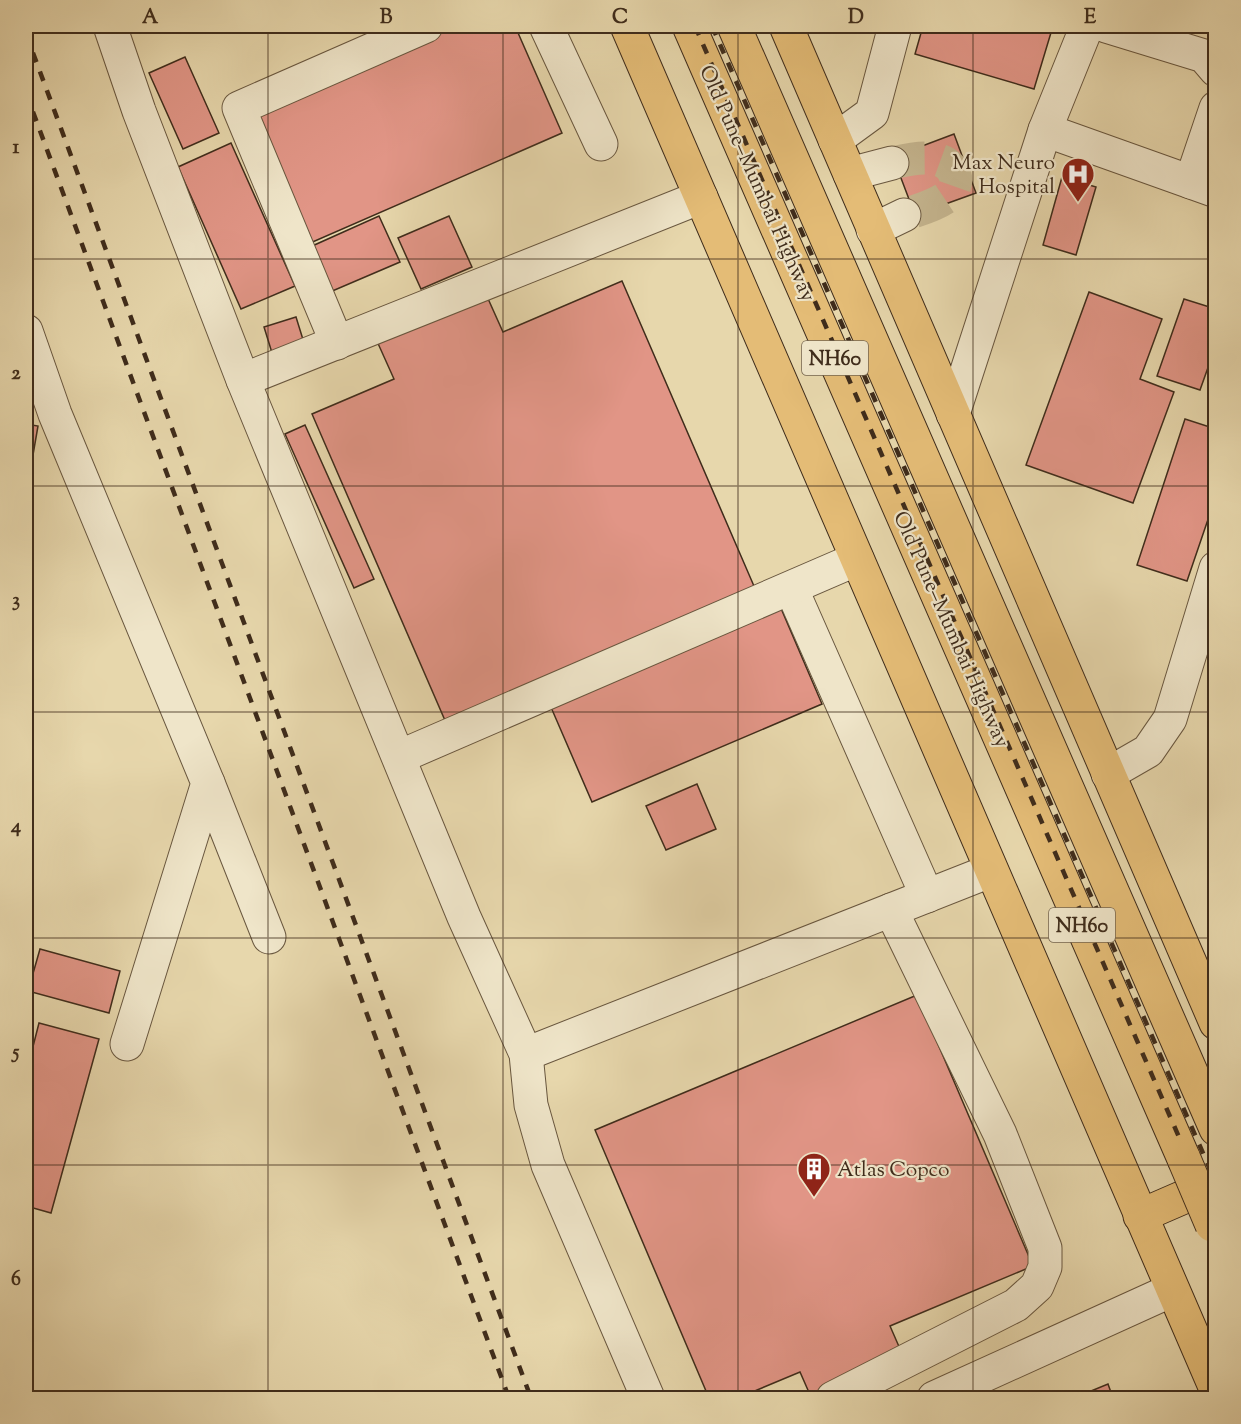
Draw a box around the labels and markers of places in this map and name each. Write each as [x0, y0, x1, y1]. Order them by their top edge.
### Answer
place label: Max Neuro Hospital [952, 149, 1055, 203]
hospital icon: Max Neuro Hospital [1060, 156, 1096, 203]
building icon: Atlas Copco [796, 1151, 832, 1198]
place label: Atlas Copco [837, 1156, 950, 1186]

